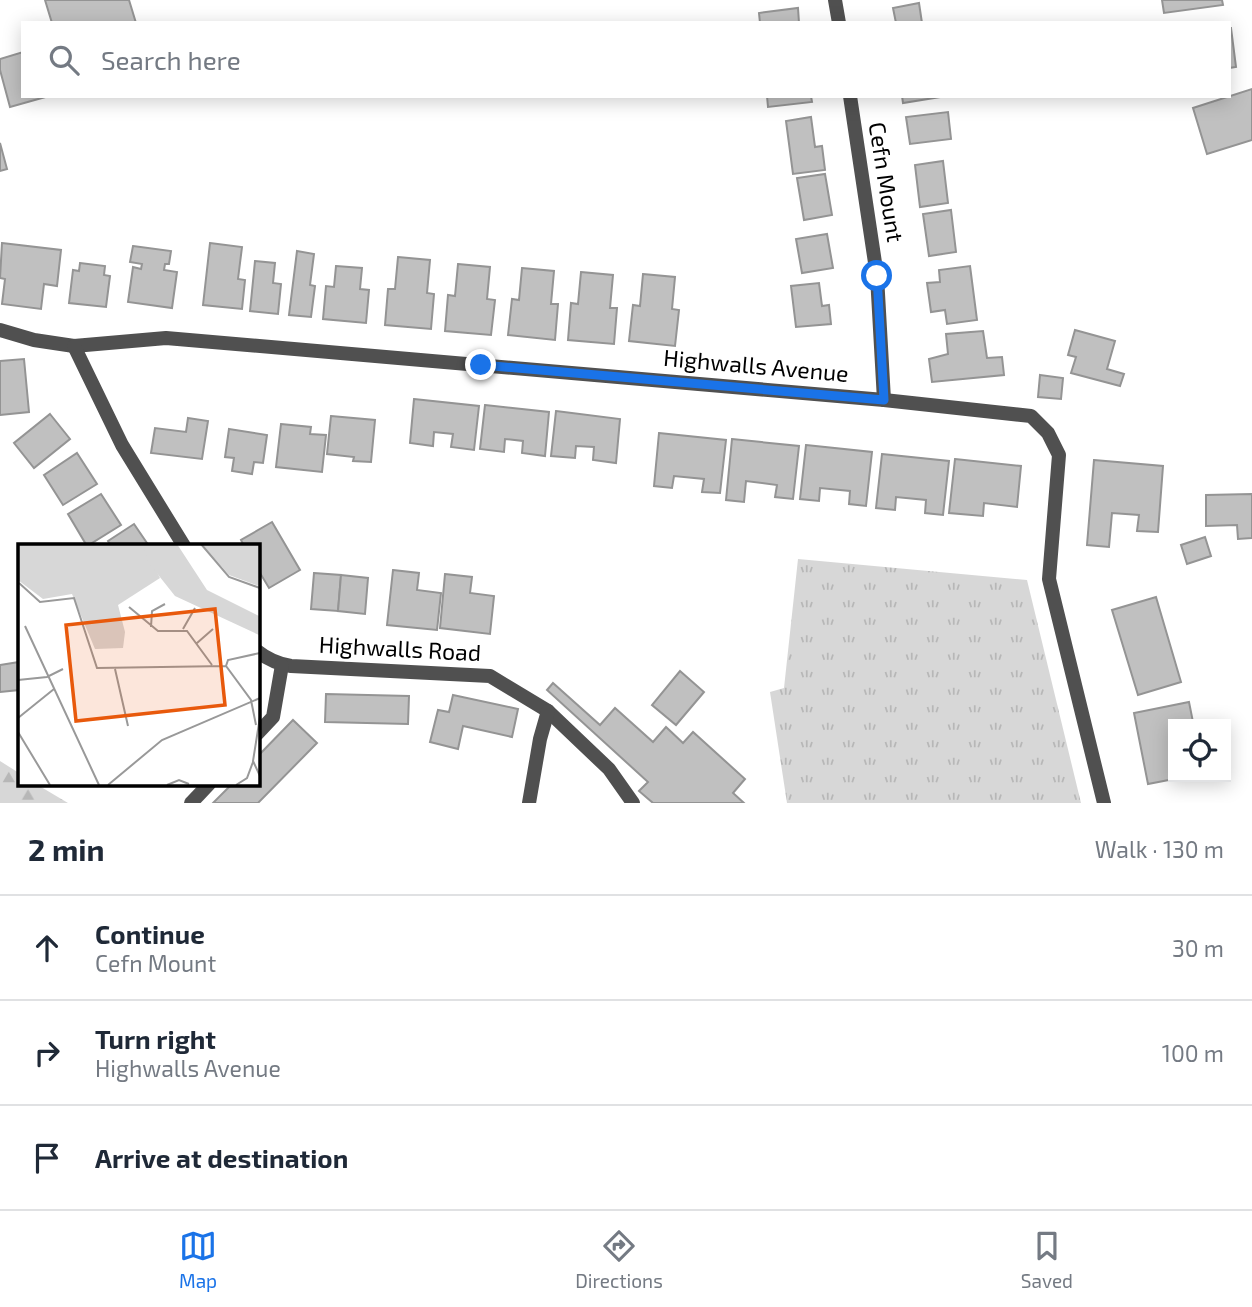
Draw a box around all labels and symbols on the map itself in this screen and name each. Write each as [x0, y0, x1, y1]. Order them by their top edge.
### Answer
street label: Cefn Mount [864, 120, 910, 244]
route start [861, 260, 892, 291]
street label: Highwalls Avenue [662, 343, 850, 387]
route end [465, 349, 496, 380]
inset map [18, 544, 259, 786]
street label: Highwalls Road [318, 630, 482, 666]

